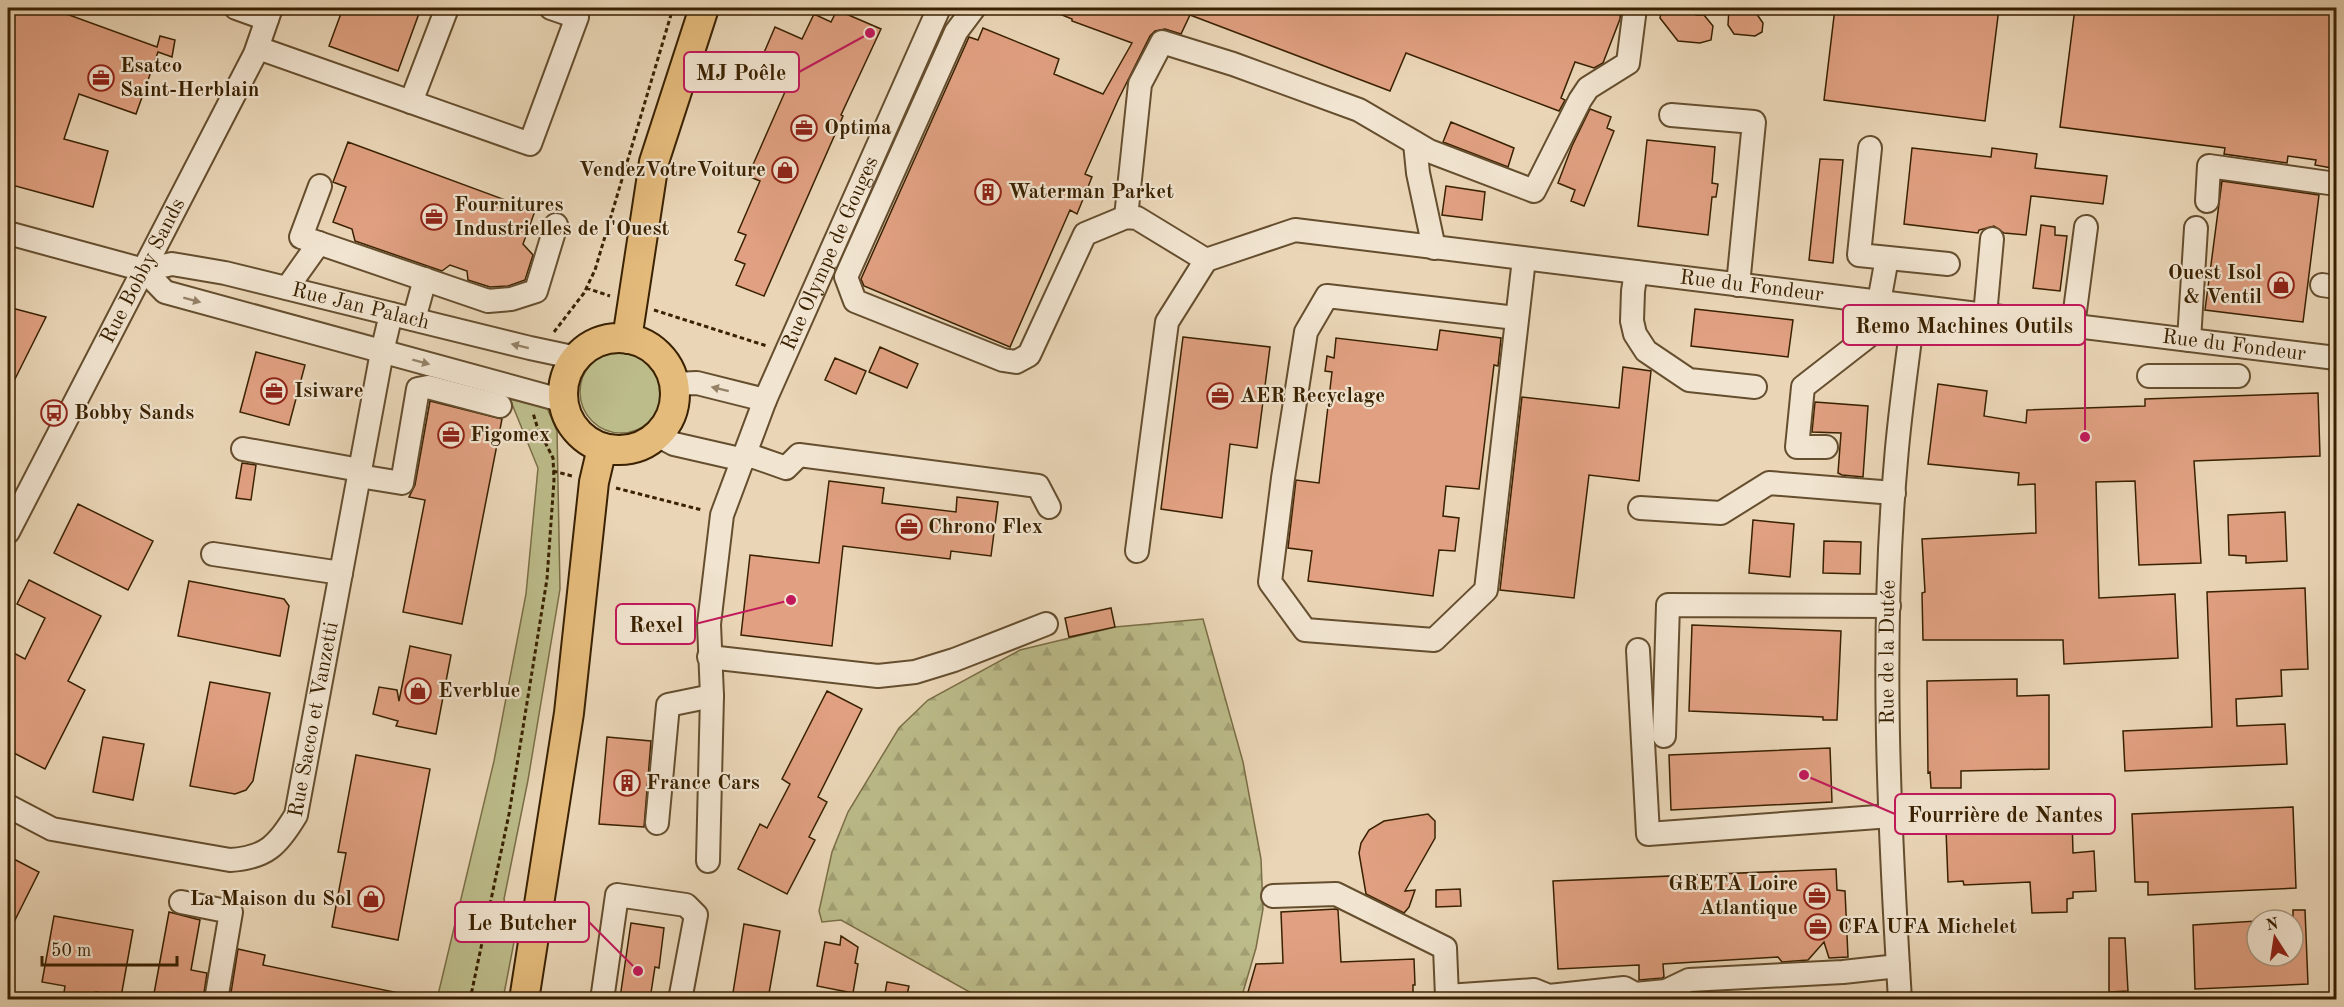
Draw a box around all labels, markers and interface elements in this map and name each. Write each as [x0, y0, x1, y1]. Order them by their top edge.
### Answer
callout: MJ Poêle [684, 52, 799, 92]
place label: Esatco Saint-Herblain [120, 56, 259, 101]
office icon: Esatco Saint-Herblain [86, 63, 116, 93]
text: MJ Poêle [696, 63, 786, 85]
office icon: Optima [789, 113, 819, 143]
place label: Optima [824, 118, 892, 139]
street label: Rue Olympe de Gouges [778, 153, 882, 354]
shop icon: VendezVotreVoiture [770, 155, 800, 185]
place label: VendezVotreVoiture [579, 160, 766, 181]
building icon: Waterman Parket [973, 177, 1003, 207]
place label: Waterman Parket [1008, 182, 1174, 203]
street label: Rue Bobby Sands [97, 195, 189, 347]
place label: Fournitures Industrielles de l'Ouest [454, 195, 669, 240]
office icon: Fournitures Industrielles de l'Ouest [419, 202, 449, 232]
place label: Ouest Isol & Ventil [2168, 263, 2262, 308]
street label: Rue du Fondeur [1678, 267, 1825, 305]
shop icon: Ouest Isol & Ventil [2266, 270, 2296, 300]
street label: Rue Jan Palach [290, 279, 432, 333]
one-way arrow [183, 295, 201, 305]
callout: Remo Machines Outils [1843, 305, 2085, 345]
text: Remo Machines Outils [1855, 316, 2073, 338]
street label: Rue du Fondeur [2161, 326, 2308, 365]
one-way arrow [511, 340, 529, 350]
one-way arrow [412, 358, 430, 367]
office icon: Isiware [259, 376, 289, 406]
place label: Isiware [294, 381, 364, 402]
office icon: AER Recyclage [1205, 381, 1235, 411]
one-way arrow [710, 384, 729, 394]
place label: AER Recyclage [1240, 386, 1385, 407]
bus stop icon: Bobby Sands [39, 398, 69, 428]
place label: Bobby Sands [74, 403, 194, 424]
office icon: Figomex [436, 420, 466, 450]
place label: Figomex [470, 425, 550, 446]
office icon: Chrono Flex [894, 512, 924, 542]
place label: Chrono Flex [928, 517, 1043, 538]
street label: Rue de la Dutée [1877, 580, 1899, 725]
callout: Rexel [616, 604, 695, 644]
text: Rexel [629, 615, 683, 637]
street label: Rue Sacco et Vanzetti [285, 620, 342, 819]
shop icon: Everblue [403, 676, 433, 706]
place label: Everblue [438, 681, 521, 702]
building icon: France Cars [612, 768, 642, 798]
place label: France Cars [646, 773, 760, 794]
callout: Fourrière de Nantes [1895, 794, 2115, 834]
text: Fourrière de Nantes [1907, 805, 2103, 827]
place label: GRETA Loire Atlantique [1668, 874, 1798, 919]
office icon: GRETA Loire Atlantique [1802, 881, 1832, 911]
shop icon: La Maison du Sol [356, 884, 386, 914]
place label: La Maison du Sol [190, 889, 352, 910]
callout: Le Butcher [455, 902, 589, 942]
north arrow [2245, 908, 2305, 968]
office icon: CFA UFA Michelet [1803, 912, 1833, 942]
text: Le Butcher [467, 913, 577, 935]
text: N [2265, 916, 2281, 934]
place label: CFA UFA Michelet [1838, 917, 2017, 938]
scale bar [42, 929, 177, 967]
text: 50 m [51, 942, 91, 960]

